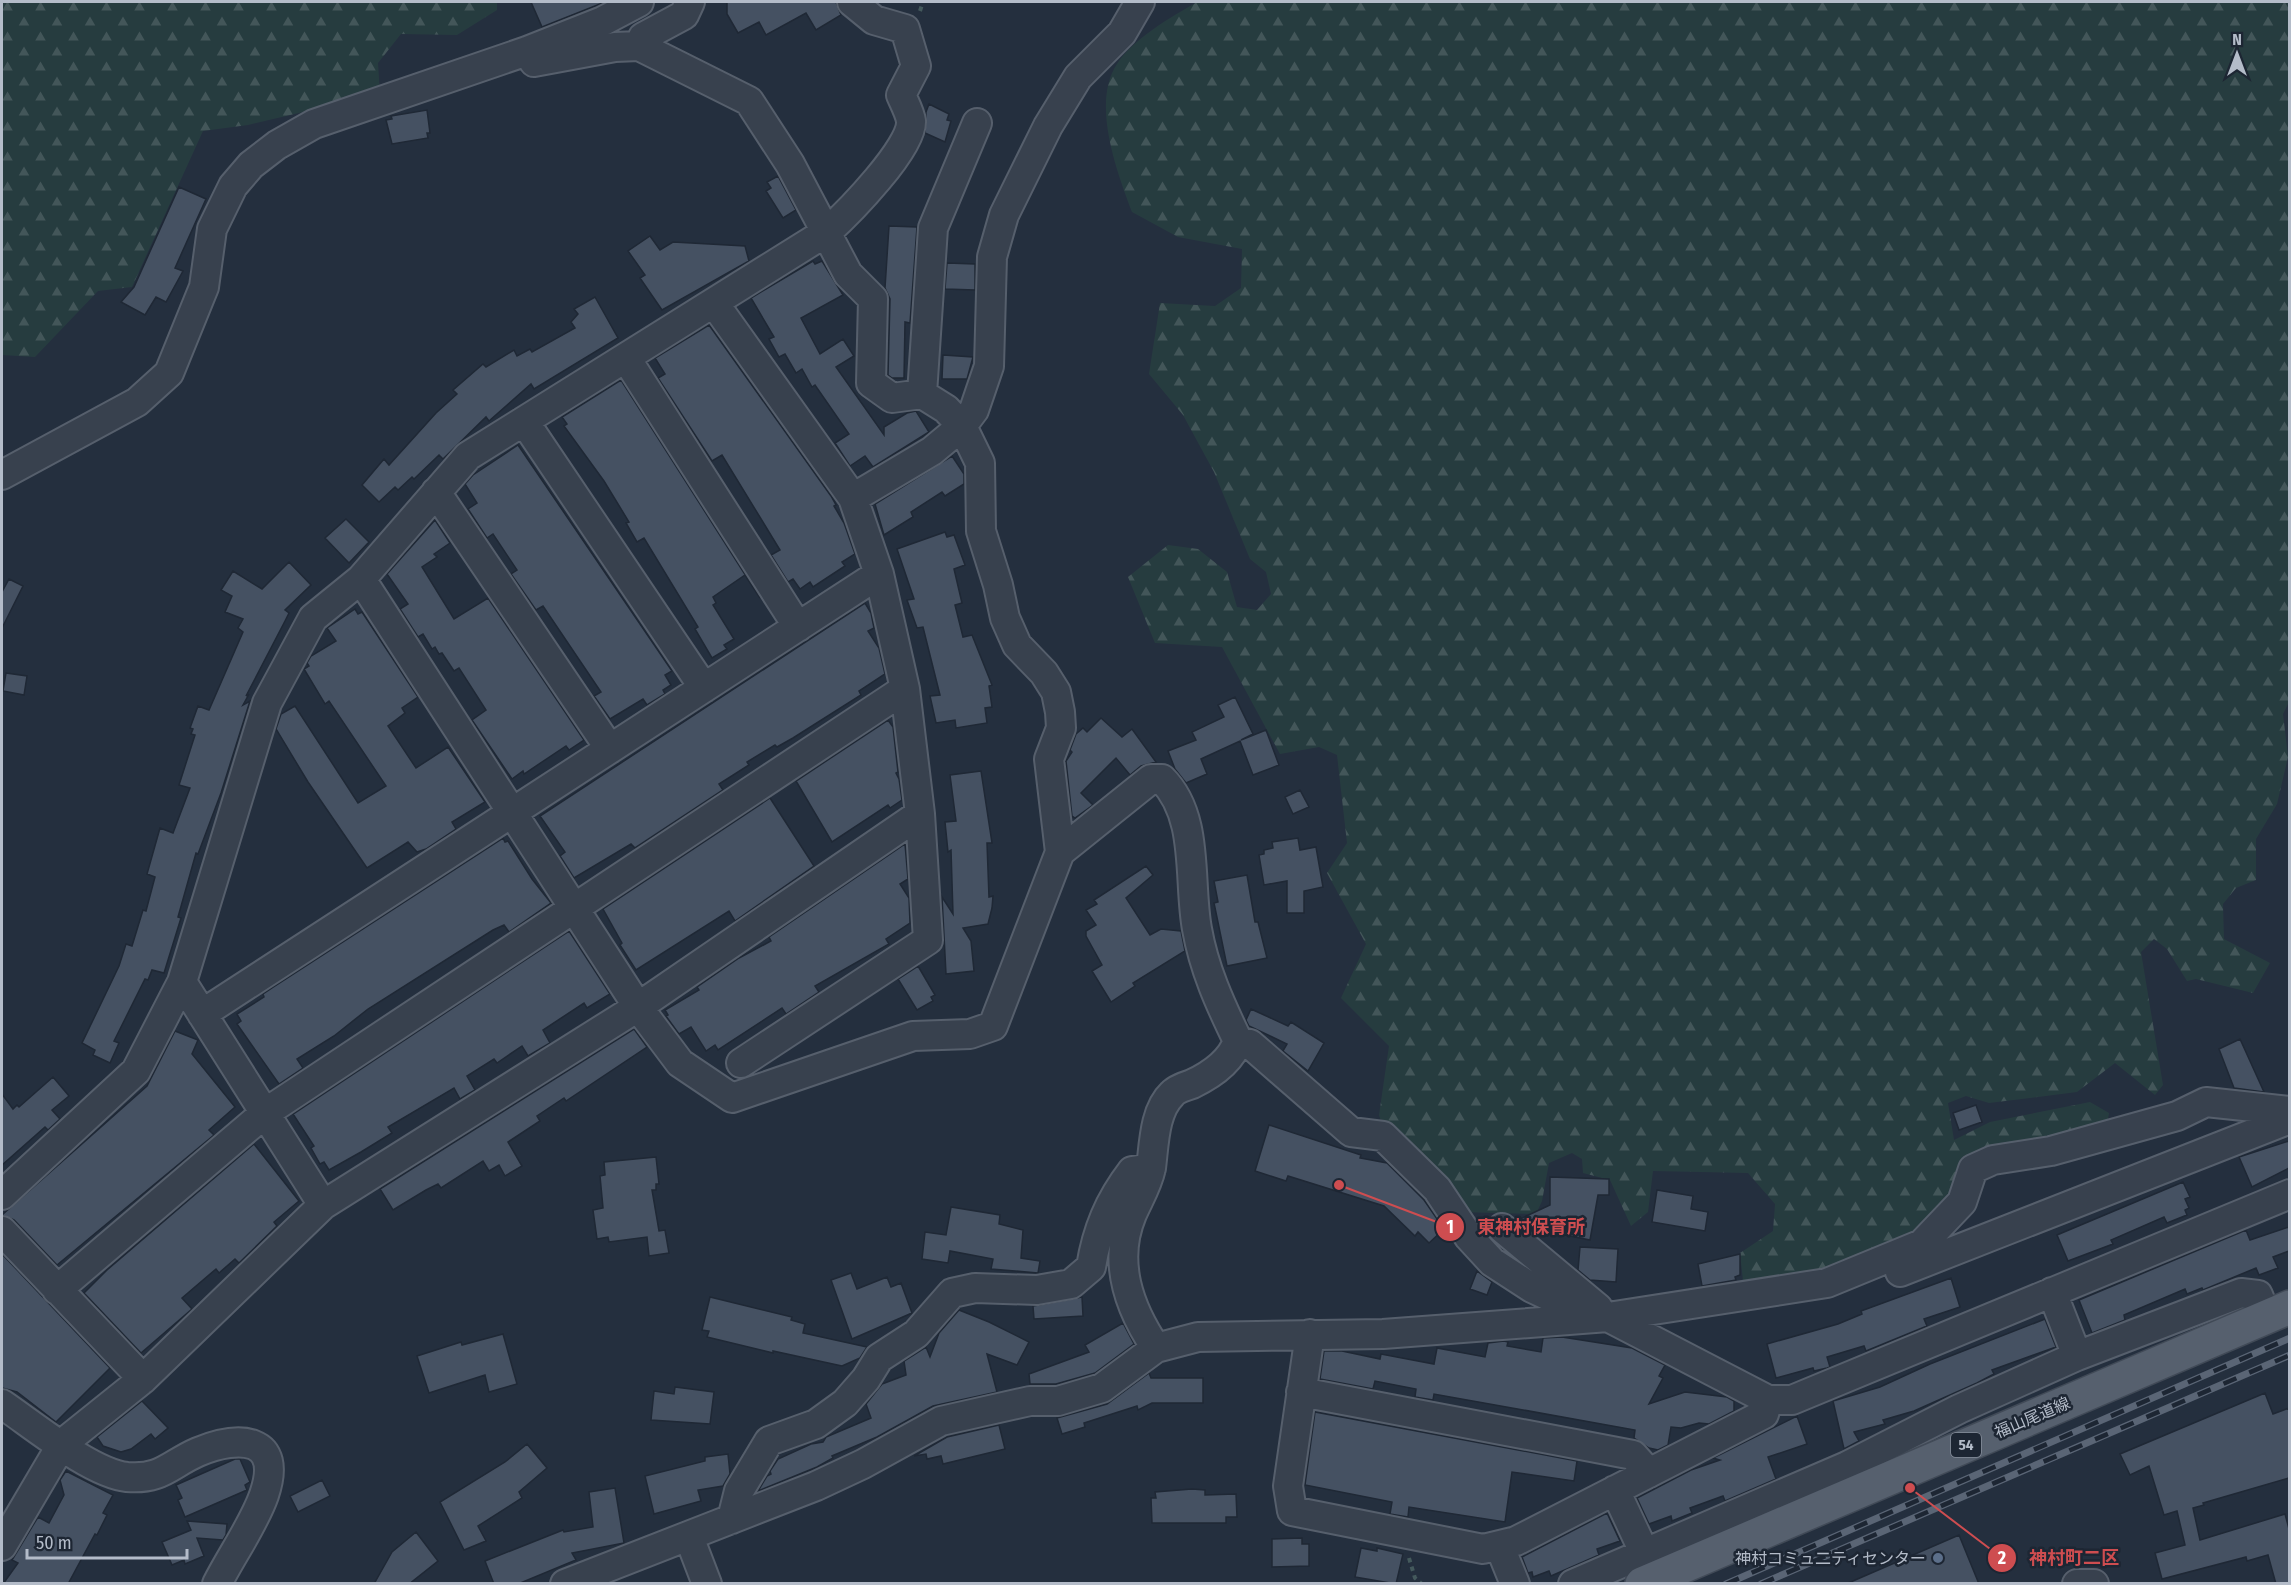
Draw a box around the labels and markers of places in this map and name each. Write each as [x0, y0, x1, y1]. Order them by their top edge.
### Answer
callout: 東神村保育所 [1435, 1209, 1597, 1245]
callout: 神村町二区 [1987, 1540, 2131, 1576]
place label: 神村コミュ二ティセンター [1735, 1549, 1926, 1568]
marker: 神村コミュ二ティセンター [1931, 1551, 1945, 1565]

